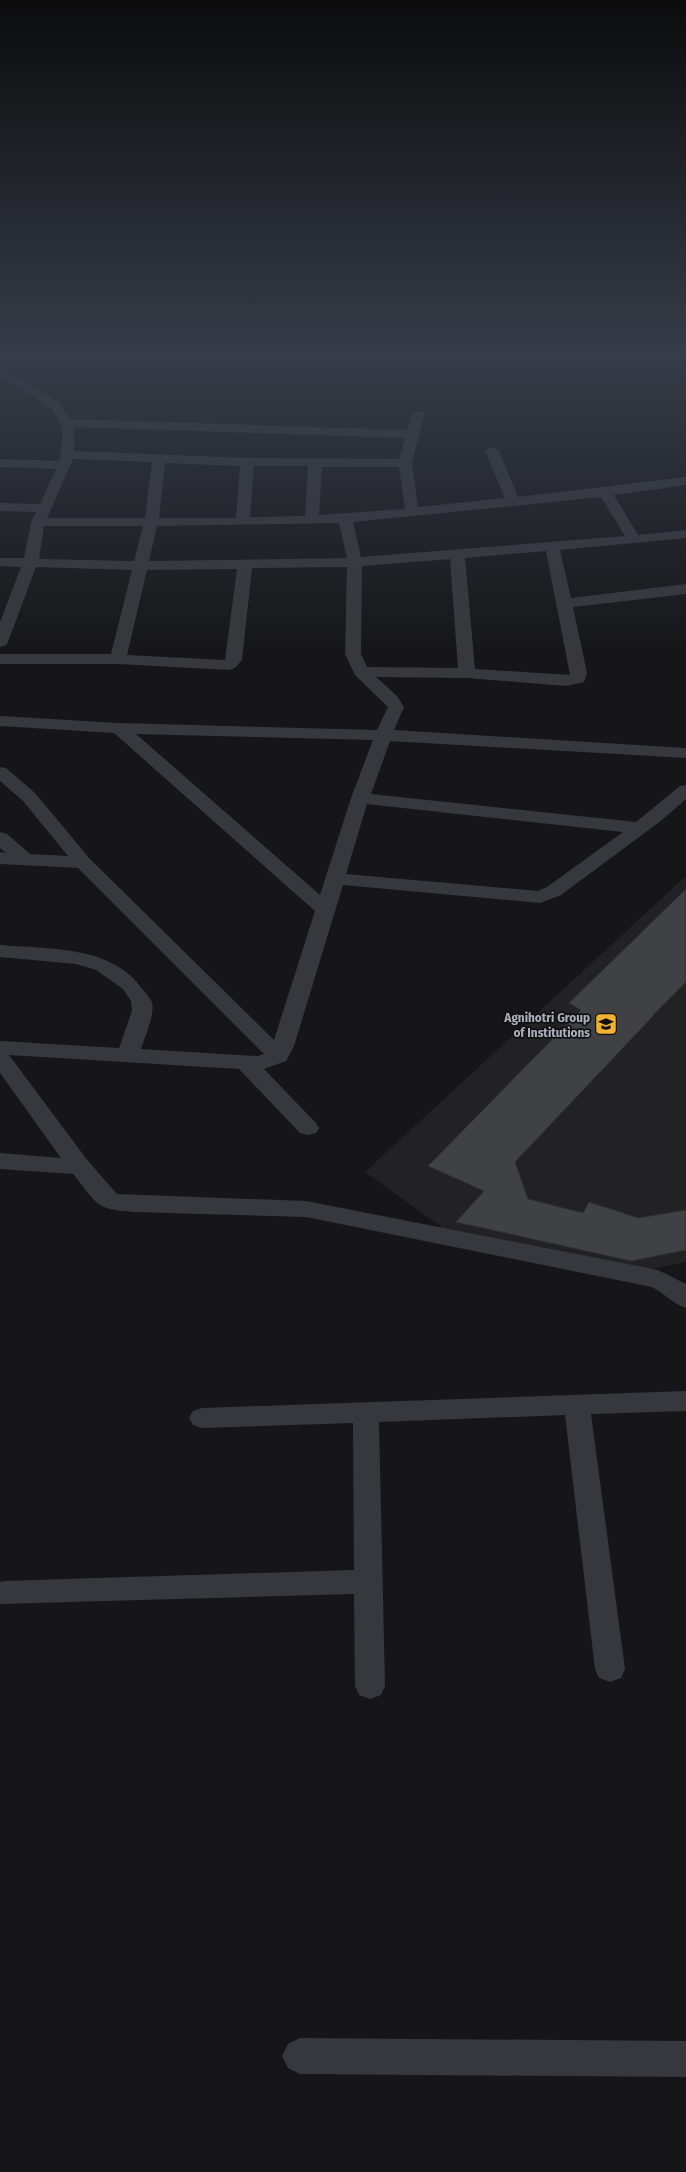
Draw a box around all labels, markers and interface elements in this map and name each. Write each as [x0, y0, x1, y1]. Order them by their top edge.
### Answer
place label: Agnihotri Group of Institutions [503, 1010, 590, 1040]
school or university icon: Agnihotri Group of Institutions [593, 1011, 619, 1037]

